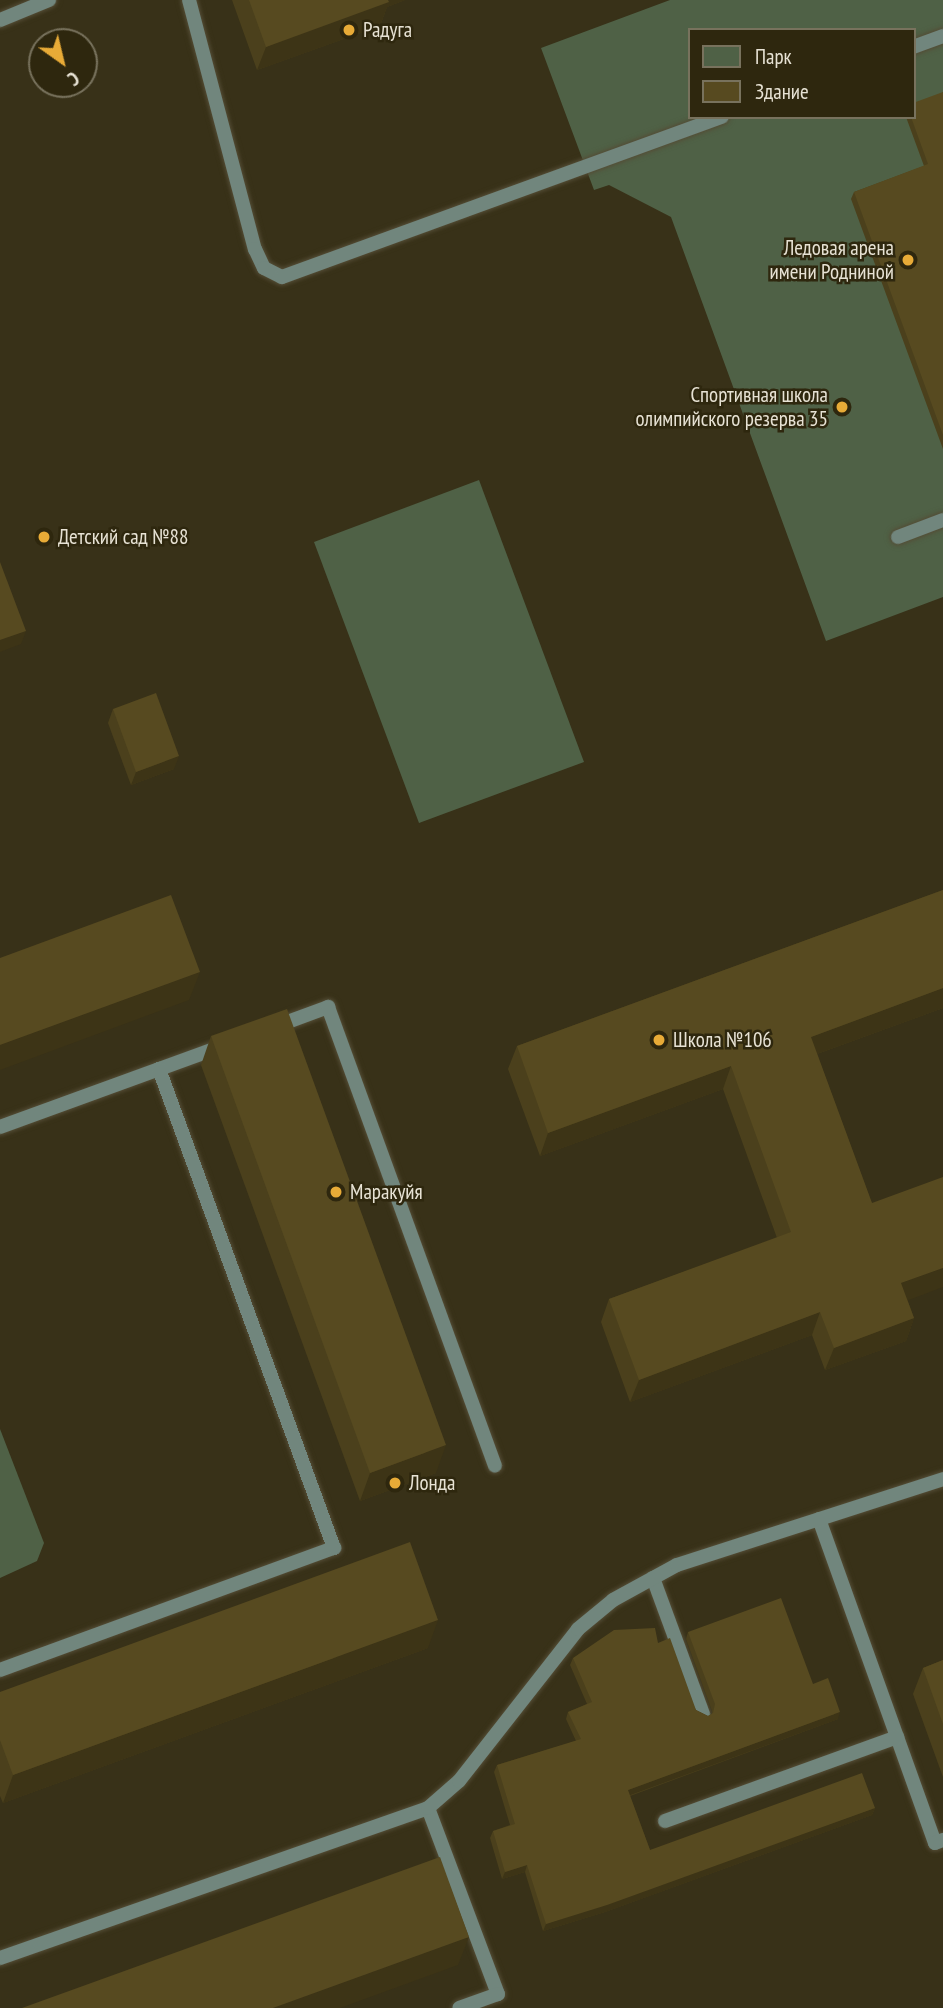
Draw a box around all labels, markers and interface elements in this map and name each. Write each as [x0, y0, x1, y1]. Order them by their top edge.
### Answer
place label: Радуга [363, 17, 412, 43]
marker: Радуга [341, 22, 357, 38]
north arrow [28, 28, 98, 98]
legend [688, 28, 915, 119]
text: Парк [755, 43, 792, 70]
text: С [63, 66, 84, 91]
text: Здание [755, 78, 809, 105]
place label: Ледовая арена имени Родниной [769, 235, 894, 285]
marker: Ледовая арена имени Родниной [900, 252, 916, 268]
place label: Спортивная школа олимпийского резерва 35 [636, 382, 828, 432]
marker: Спортивная школа олимпийского резерва 35 [834, 399, 850, 415]
place label: Детский сад №88 [58, 524, 188, 550]
marker: Детский сад №88 [36, 529, 52, 545]
place label: Школа №106 [673, 1027, 772, 1053]
marker: Школа №106 [651, 1032, 667, 1048]
place label: Маракуйя [350, 1179, 423, 1205]
marker: Маракуйя [328, 1184, 344, 1200]
place label: Лонда [409, 1470, 455, 1496]
marker: Лонда [387, 1475, 403, 1491]

